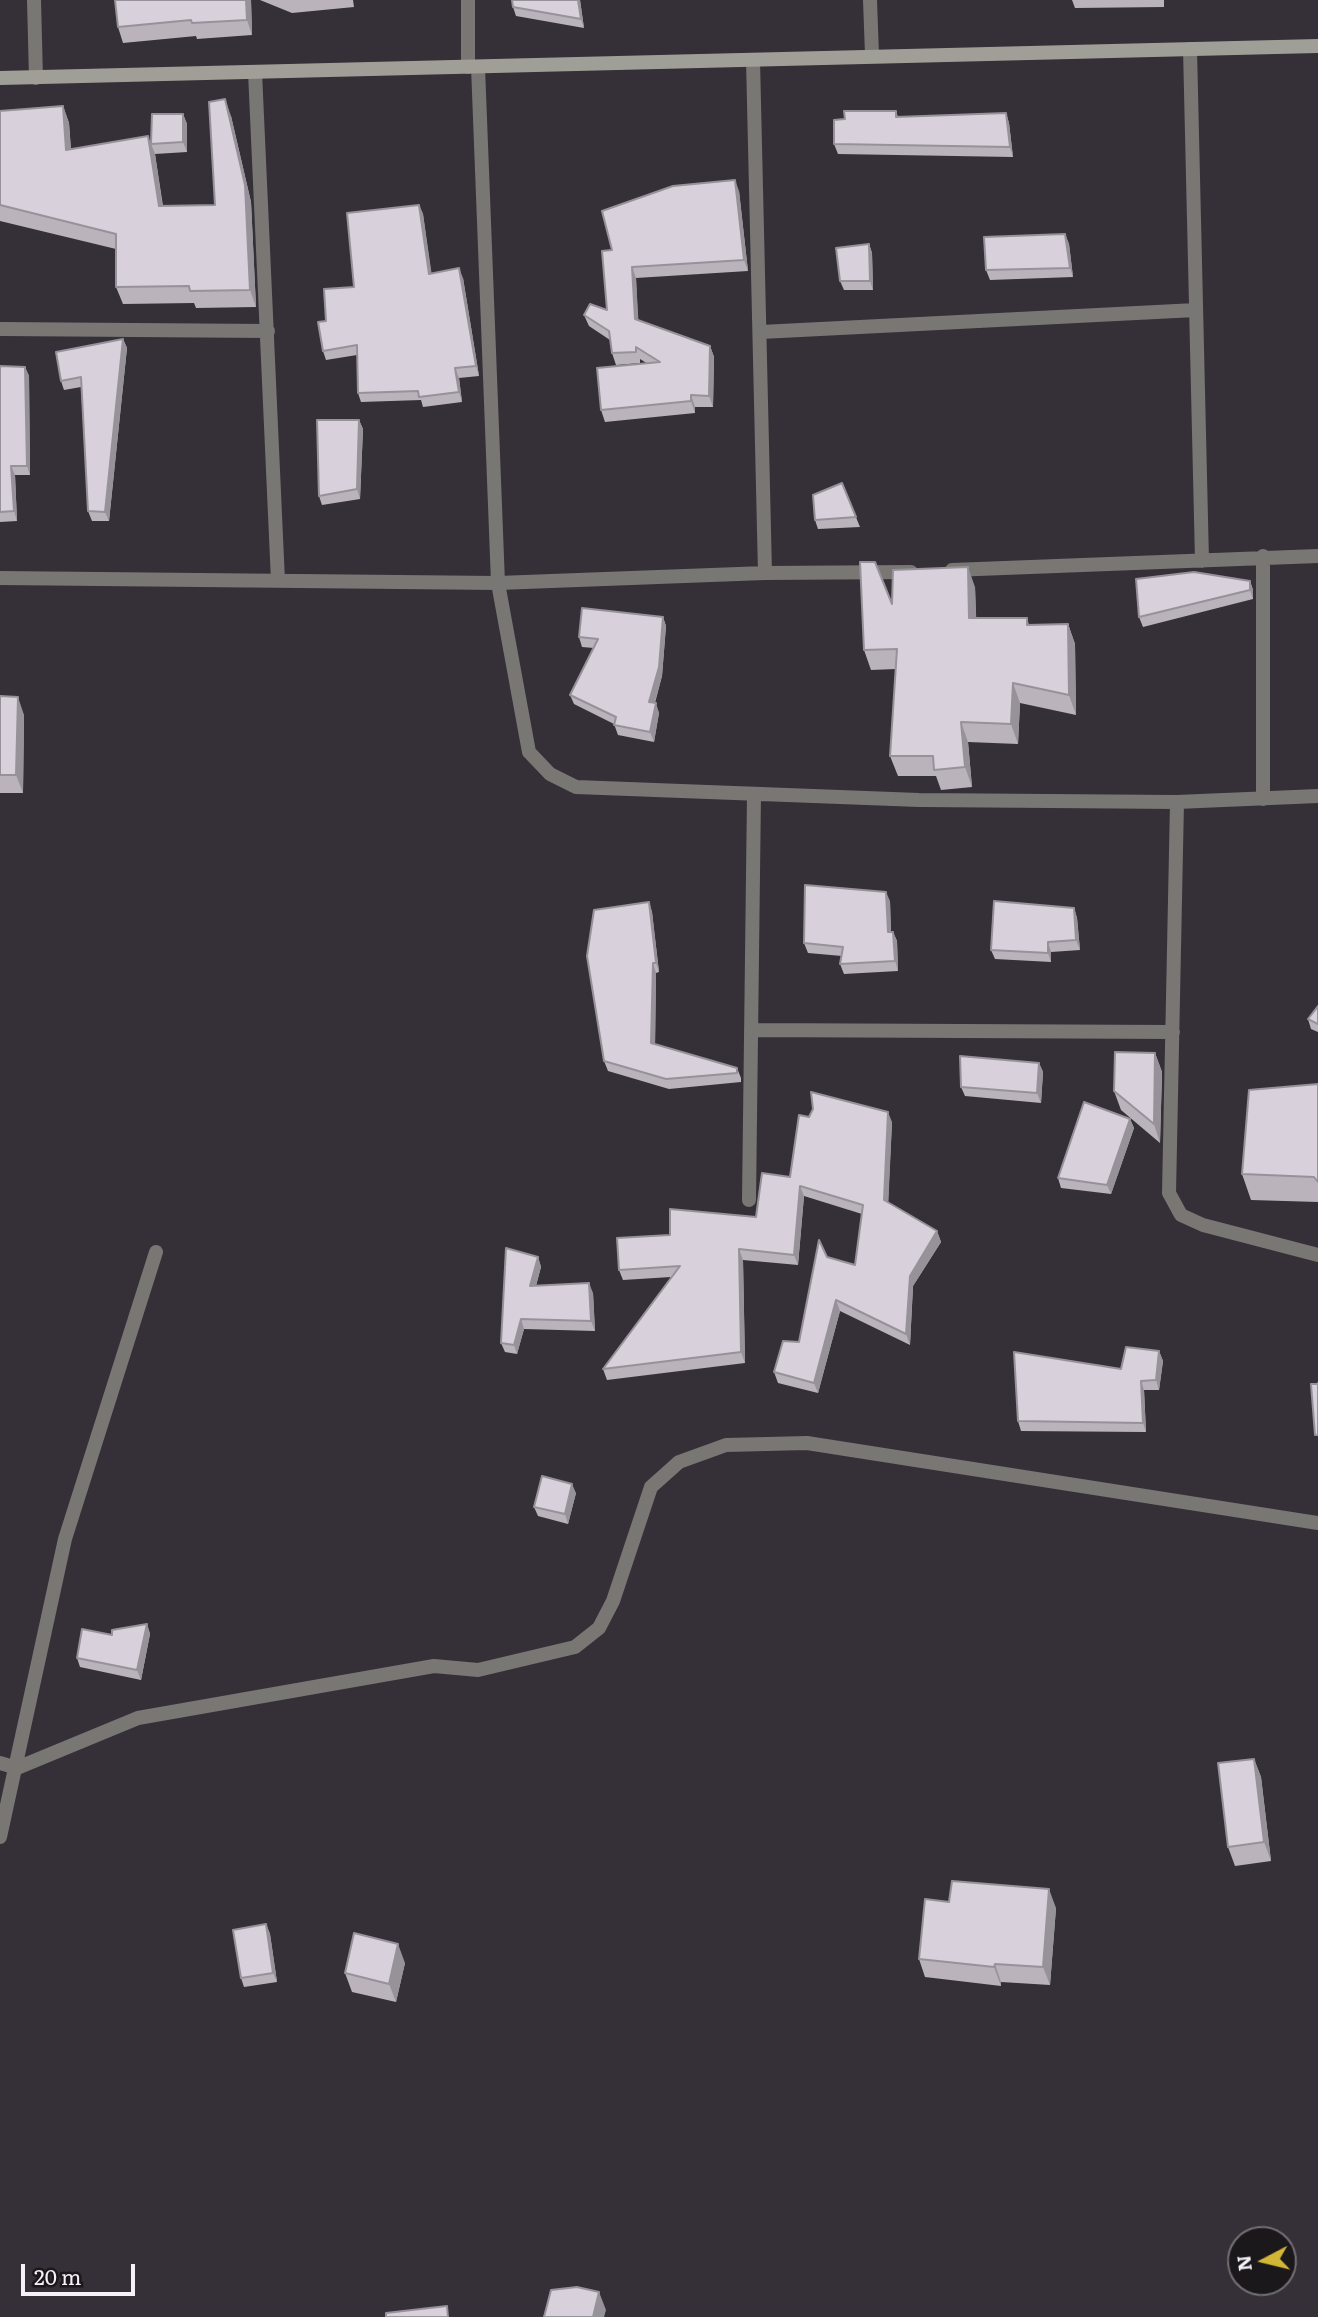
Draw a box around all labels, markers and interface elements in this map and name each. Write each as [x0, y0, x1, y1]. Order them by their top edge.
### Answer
north arrow [1227, 2226, 1297, 2296]
scale bar [24, 2250, 138, 2294]
text: N [1228, 2254, 1258, 2273]
text: 20 m [34, 2260, 81, 2291]

